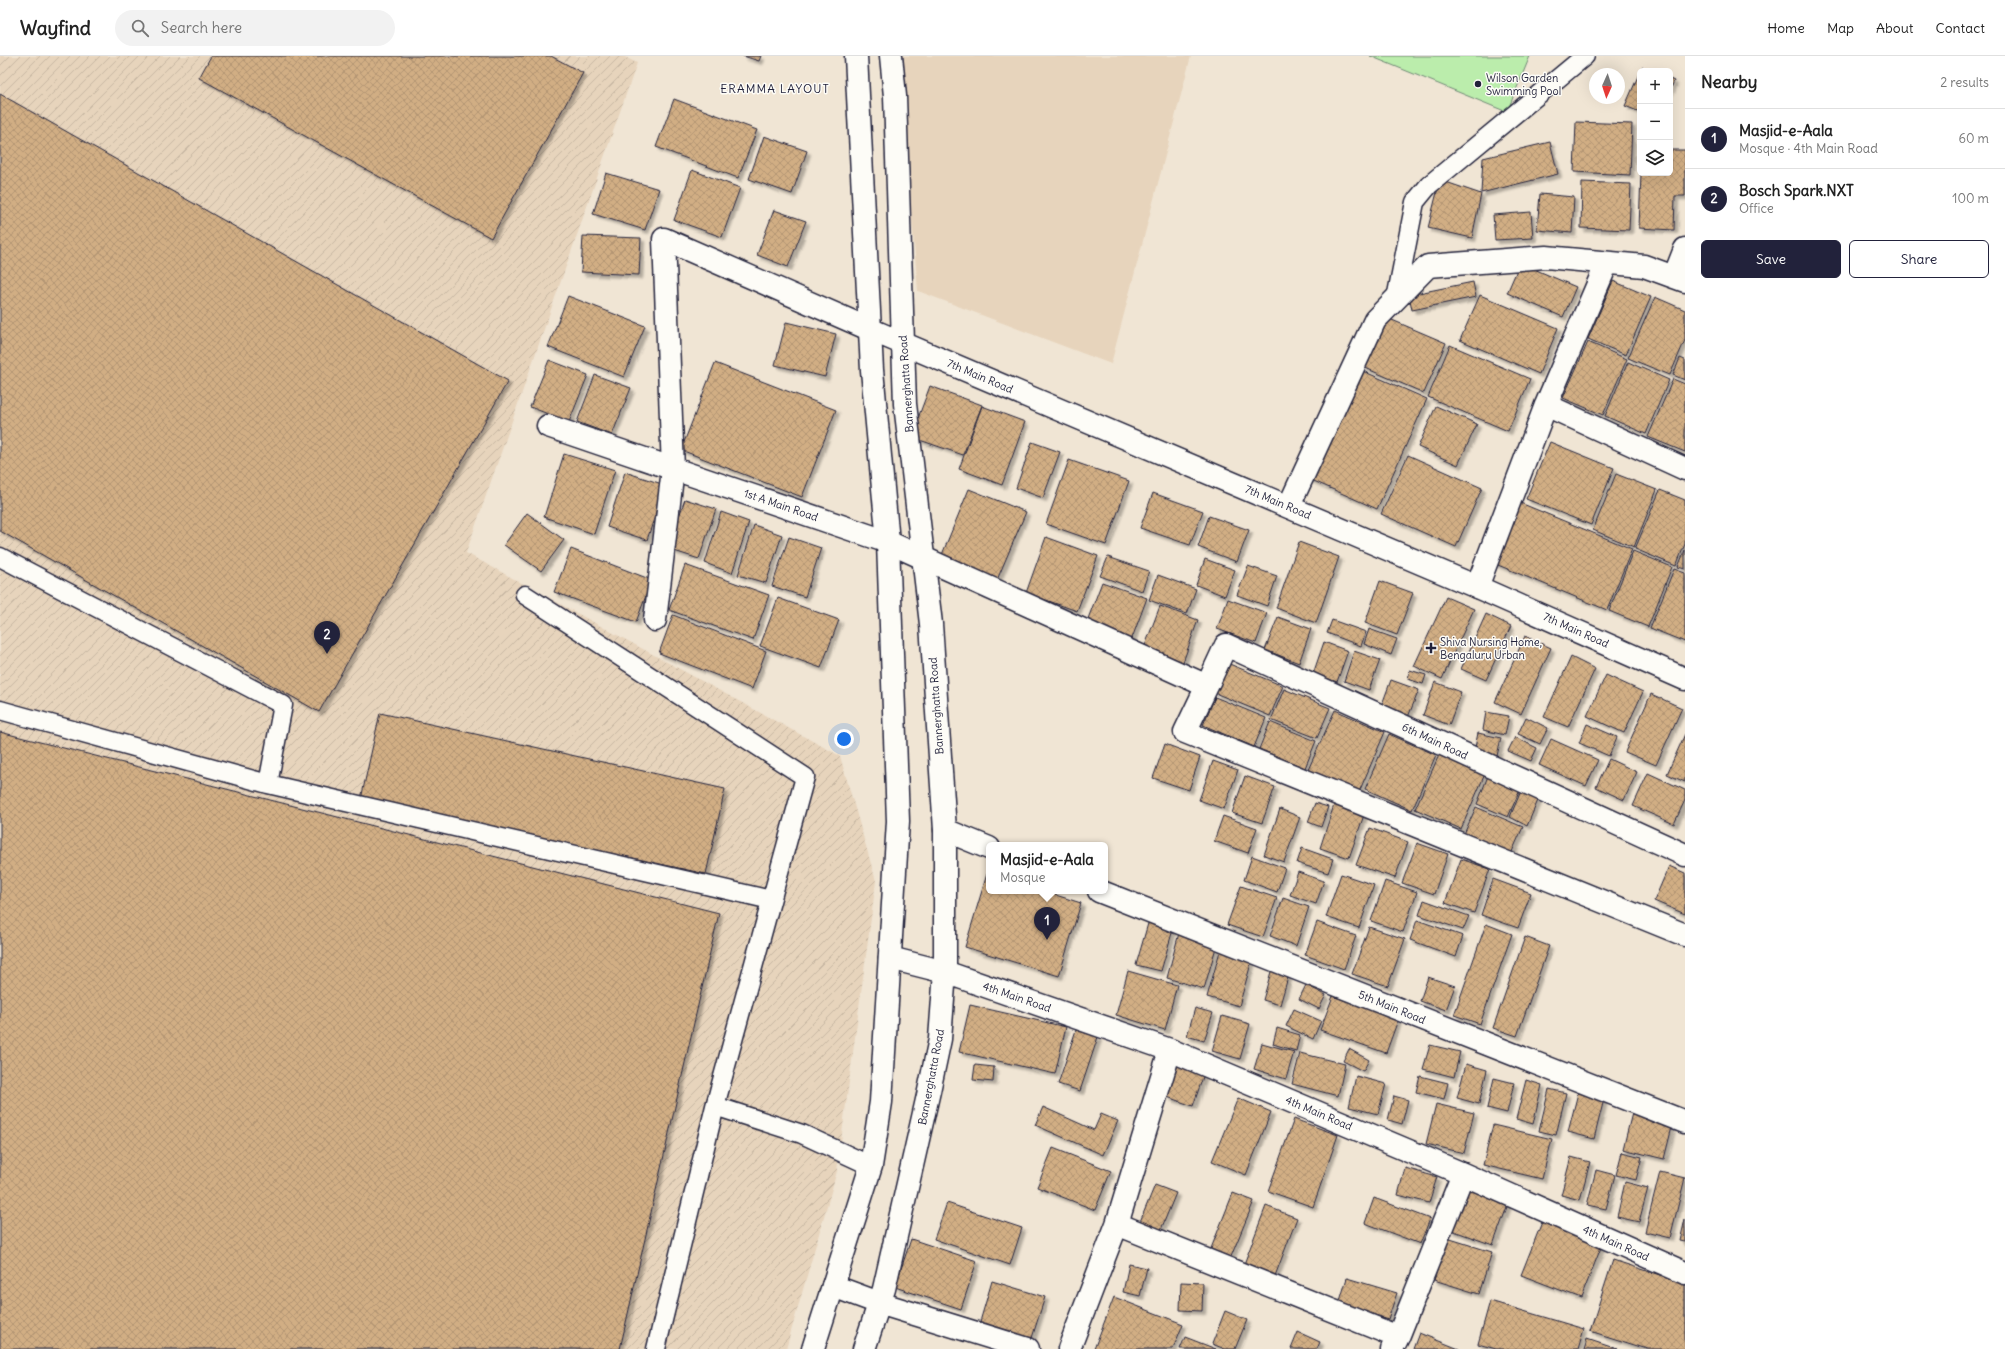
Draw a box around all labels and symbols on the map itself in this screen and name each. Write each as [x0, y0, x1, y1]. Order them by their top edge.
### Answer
north arrow [1589, 68, 1625, 104]
place label: Wilson Garden Swimming Pool [1486, 71, 1561, 98]
marker: Wilson Garden Swimming Pool [1473, 79, 1483, 89]
district label: ERAMMA LAYOUT [720, 81, 830, 96]
street label: Bannerghatta Road [896, 334, 916, 433]
street label: 7th Main Road [945, 356, 1016, 396]
street label: 7th Main Road [1243, 482, 1314, 522]
street label: 1st A Main Road [742, 486, 821, 524]
street label: 7th Main Road [1541, 609, 1612, 651]
pin: 2 [314, 621, 340, 654]
place label: Shiva Nursing Home, Bengaluru Urban [1440, 635, 1542, 662]
marker: Shiva Nursing Home, Bengaluru Urban [1425, 642, 1437, 654]
street label: Bannerghatta Road [926, 656, 946, 755]
street label: 6th Main Road [1400, 720, 1471, 763]
your location [834, 729, 854, 749]
pin: 1 [1034, 907, 1060, 940]
street label: 4th Main Road [981, 979, 1054, 1015]
street label: 5th Main Road [1356, 987, 1428, 1027]
street label: Bannerghatta Road [915, 1027, 947, 1126]
street label: 4th Main Road [1283, 1093, 1355, 1134]
street label: 4th Main Road [1581, 1222, 1652, 1264]

